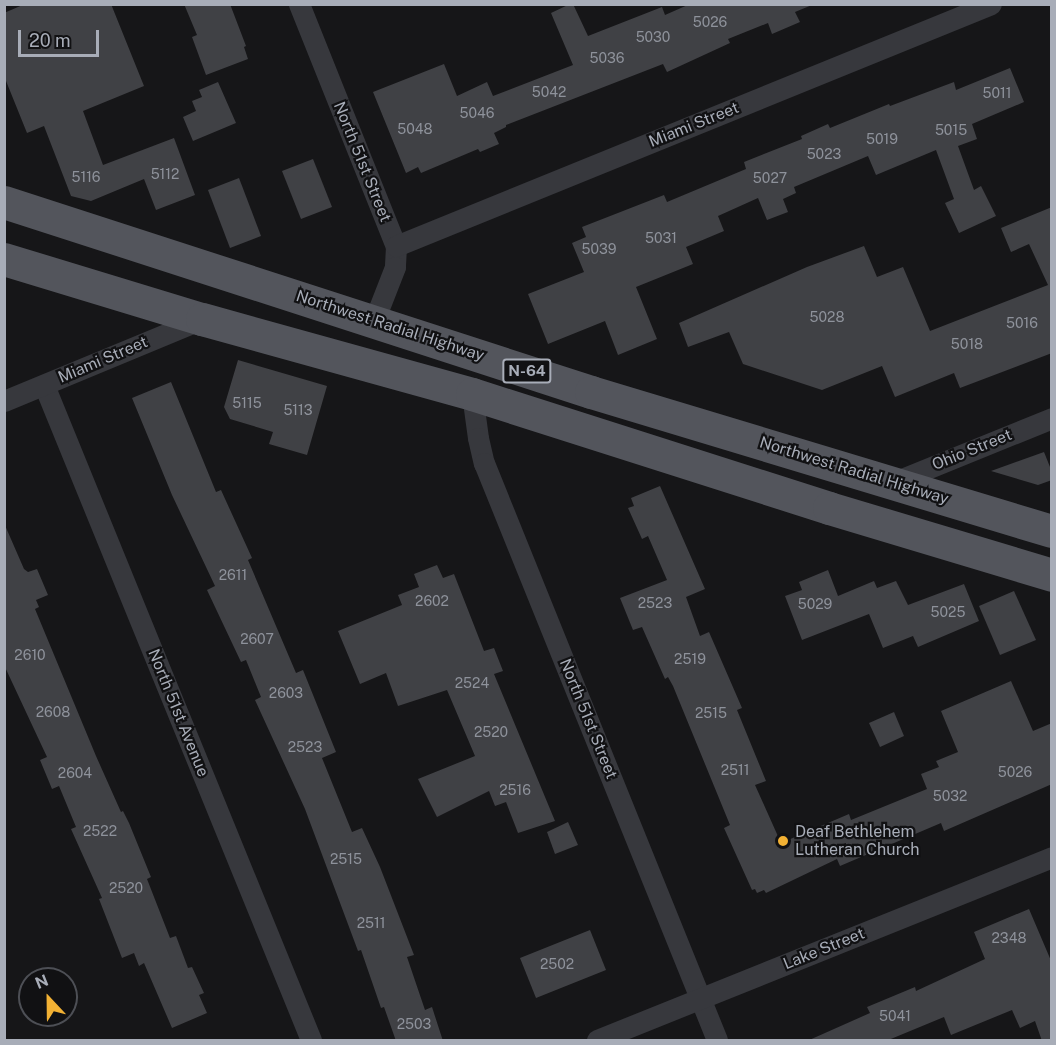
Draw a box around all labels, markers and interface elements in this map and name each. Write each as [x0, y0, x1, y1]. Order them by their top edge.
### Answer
house number: 5026 [693, 14, 727, 30]
scale bar [21, 18, 102, 56]
house number: 5030 [636, 29, 670, 45]
text: 20 m [29, 30, 71, 51]
house number: 5036 [590, 50, 624, 66]
house number: 5042 [532, 84, 566, 100]
house number: 5011 [983, 85, 1011, 101]
street label: Miami Street [646, 98, 742, 152]
street label: North 51st Street [329, 99, 395, 225]
house number: 5046 [459, 105, 495, 121]
house number: 5048 [397, 121, 433, 137]
house number: 5015 [935, 122, 967, 138]
house number: 5019 [866, 131, 898, 147]
house number: 5023 [807, 146, 841, 162]
house number: 5112 [151, 166, 179, 182]
house number: 5116 [71, 169, 101, 185]
house number: 5027 [753, 170, 787, 186]
house number: 5031 [645, 230, 677, 246]
house number: 5039 [582, 241, 616, 257]
street label: Northwest Radial Highway [293, 286, 487, 366]
house number: 5028 [810, 309, 844, 325]
house number: 5016 [1006, 315, 1038, 331]
street label: Miami Street [55, 333, 151, 387]
house number: 5018 [951, 336, 983, 352]
road number: N-64 [502, 359, 552, 383]
house number: 5115 [232, 395, 262, 411]
house number: 5113 [283, 402, 313, 418]
street label: Ohio Street [929, 425, 1015, 475]
street label: Northwest Radial Highway [757, 433, 951, 509]
house number: 2611 [219, 567, 247, 583]
house number: 2602 [415, 593, 449, 609]
house number: 2523 [638, 595, 672, 611]
house number: 5029 [798, 596, 832, 612]
house number: 5025 [931, 604, 965, 620]
house number: 2607 [240, 631, 274, 647]
street label: North 51st Avenue [144, 646, 212, 780]
house number: 2610 [14, 647, 46, 663]
house number: 2519 [674, 651, 706, 667]
street label: North 51st Street [555, 656, 621, 782]
house number: 2524 [455, 675, 489, 691]
house number: 2603 [269, 685, 303, 701]
house number: 2608 [36, 704, 70, 720]
house number: 2515 [695, 705, 727, 721]
house number: 2520 [474, 724, 508, 740]
house number: 2523 [288, 739, 322, 755]
house number: 2511 [721, 762, 749, 778]
house number: 5026 [998, 764, 1032, 780]
house number: 2604 [58, 765, 92, 781]
house number: 2516 [499, 782, 531, 798]
house number: 5032 [933, 788, 967, 804]
place label: Deaf Bethlehem Lutheran Church [795, 822, 920, 860]
house number: 2522 [83, 823, 117, 839]
marker: Deaf Bethlehem Lutheran Church [776, 834, 790, 848]
house number: 2515 [330, 851, 362, 867]
house number: 2520 [109, 880, 143, 896]
house number: 2511 [357, 915, 385, 931]
street label: Lake Street [780, 924, 868, 974]
house number: 2348 [991, 930, 1027, 946]
house number: 2502 [540, 956, 574, 972]
north arrow [18, 967, 78, 1027]
text: N [32, 971, 51, 993]
house number: 5041 [879, 1008, 911, 1024]
house number: 2503 [397, 1016, 431, 1032]

